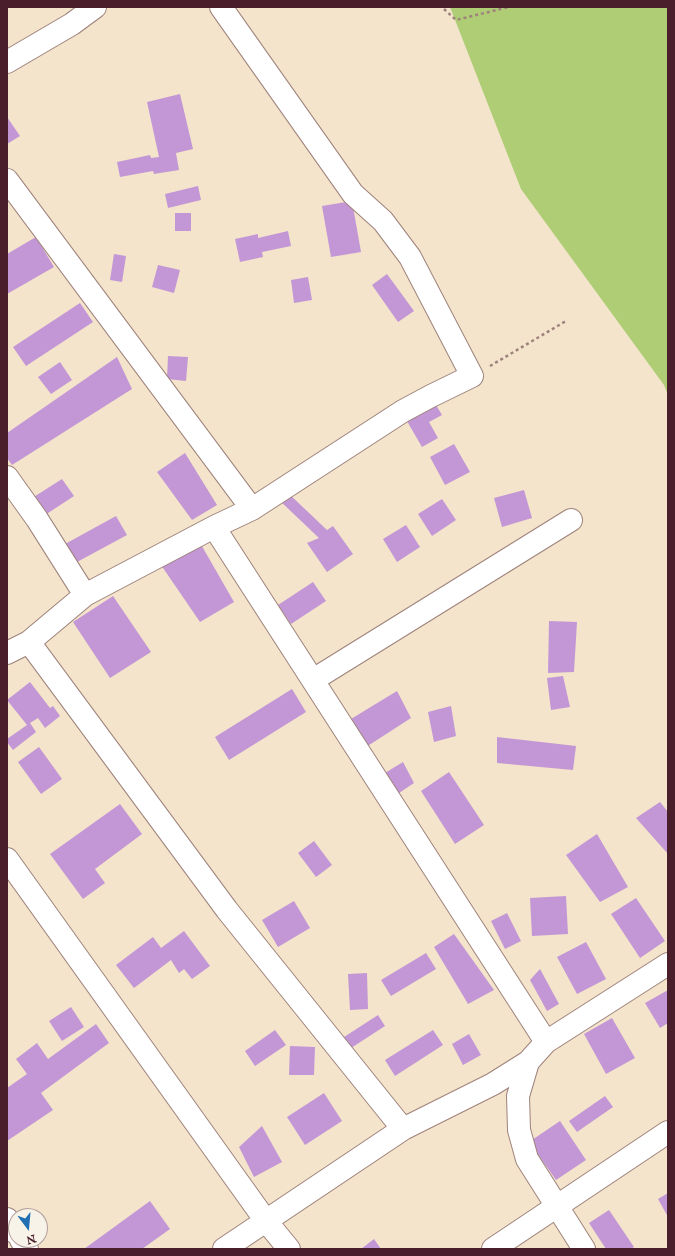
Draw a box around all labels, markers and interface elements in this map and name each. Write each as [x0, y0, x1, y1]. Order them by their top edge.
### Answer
north arrow [8, 1208, 48, 1248]
text: N [25, 1231, 38, 1247]

